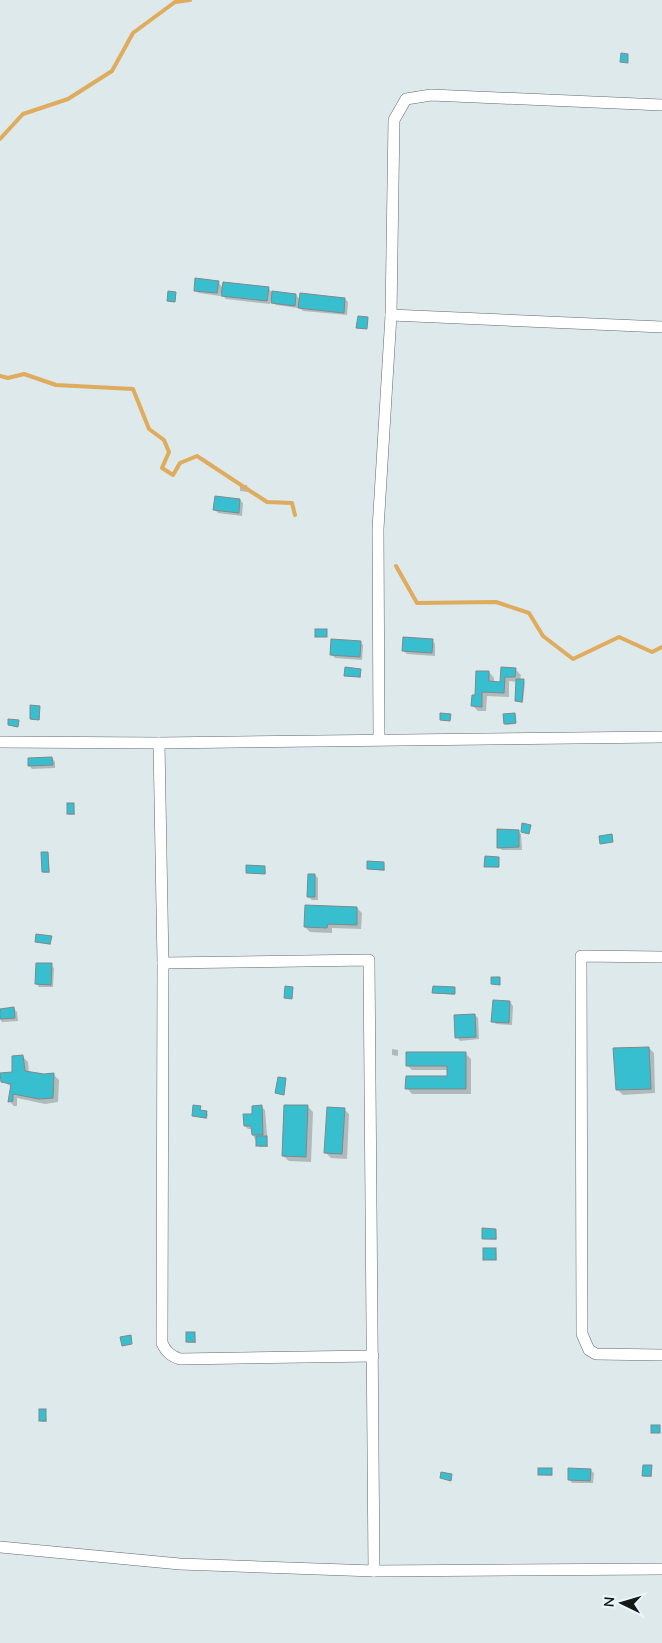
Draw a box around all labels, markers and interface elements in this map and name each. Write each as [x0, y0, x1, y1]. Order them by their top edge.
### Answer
north arrow [597, 1578, 647, 1628]
text: N [600, 1596, 619, 1608]

